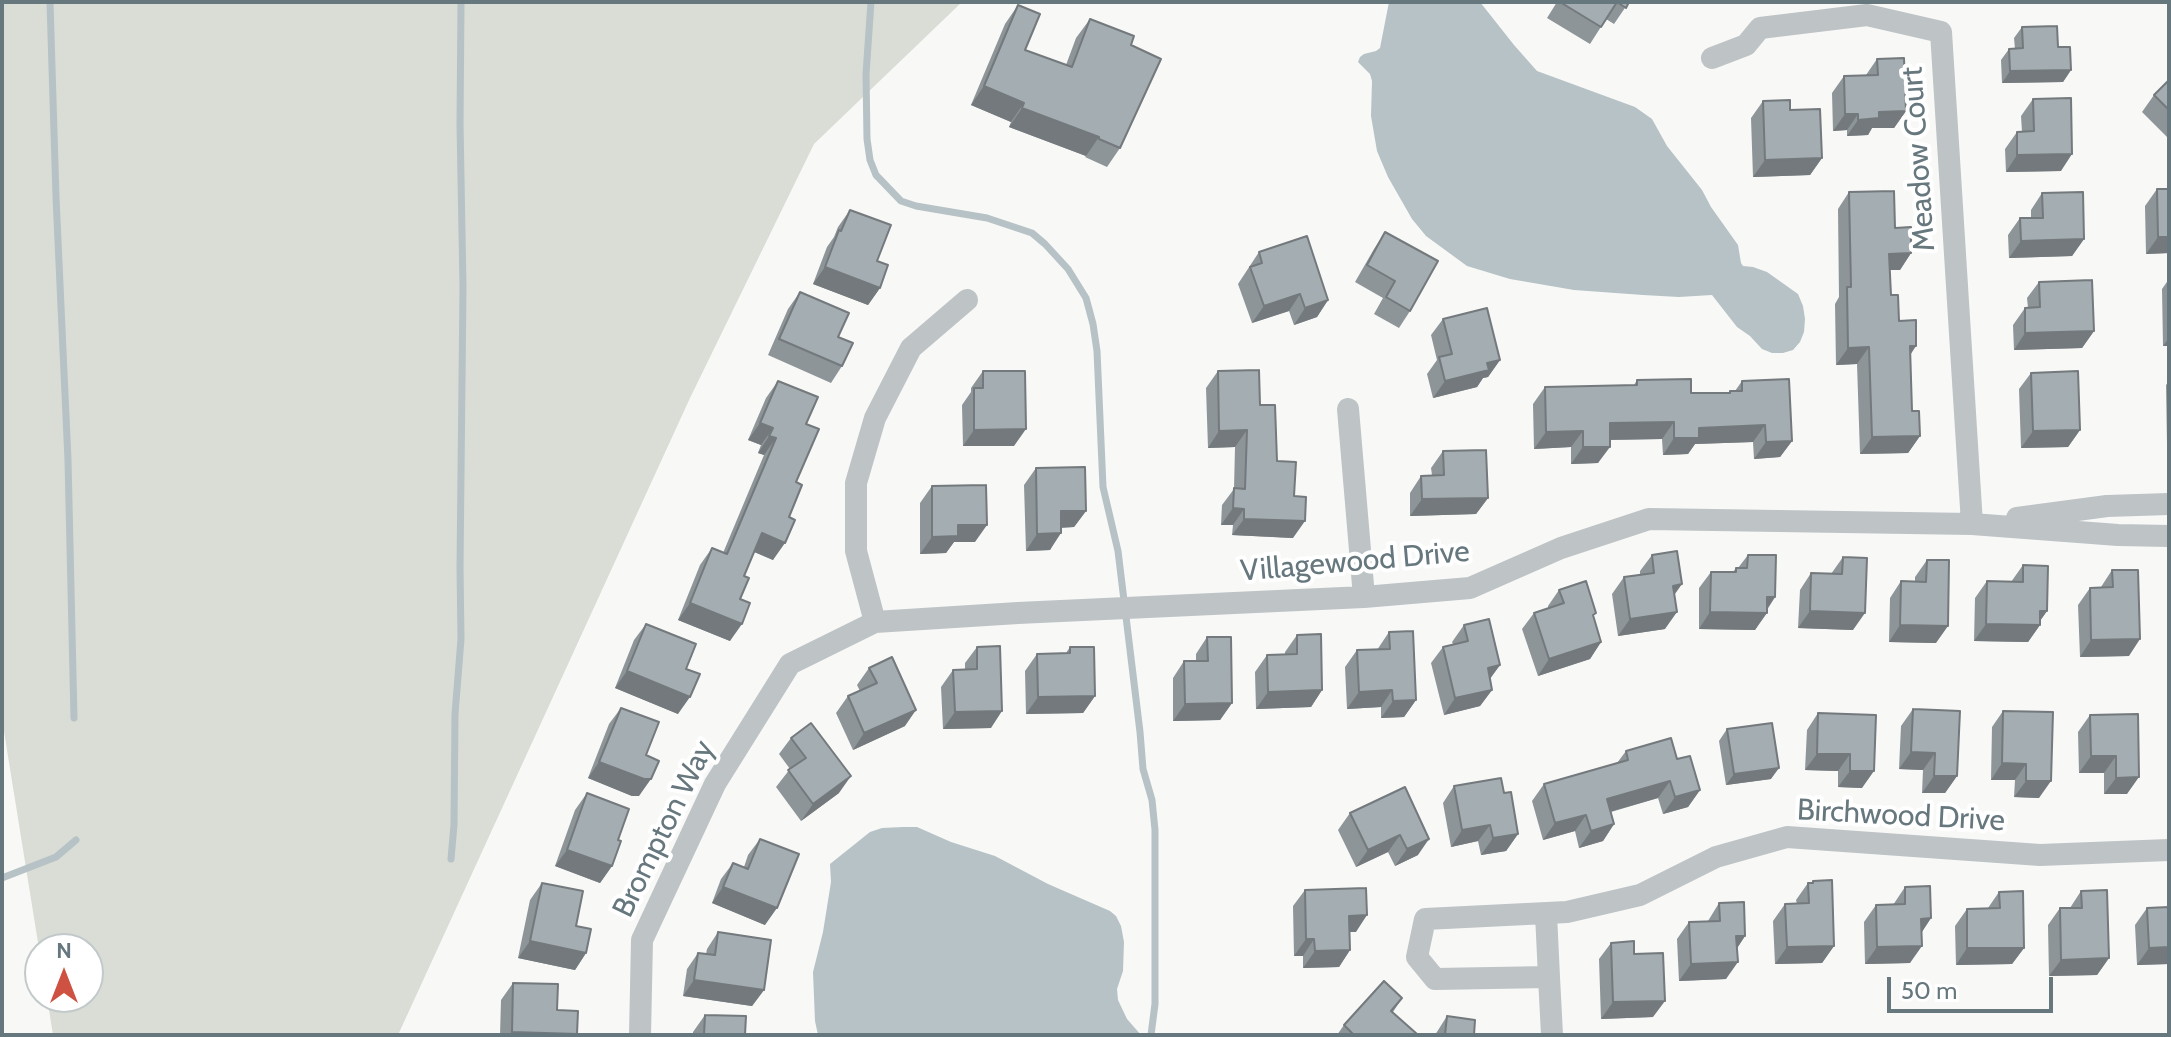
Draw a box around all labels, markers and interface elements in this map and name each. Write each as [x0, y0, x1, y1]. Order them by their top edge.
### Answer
street label: Meadow Court [1895, 65, 1943, 253]
street label: Villagewood Drive [1239, 534, 1471, 590]
street label: Brompton Way [606, 735, 722, 923]
street label: Birchwood Drive [1796, 793, 2006, 839]
north arrow [24, 933, 104, 1013]
text: N [56, 937, 72, 964]
scale bar [1891, 961, 2057, 1011]
text: 50 m [1901, 976, 1957, 1005]

